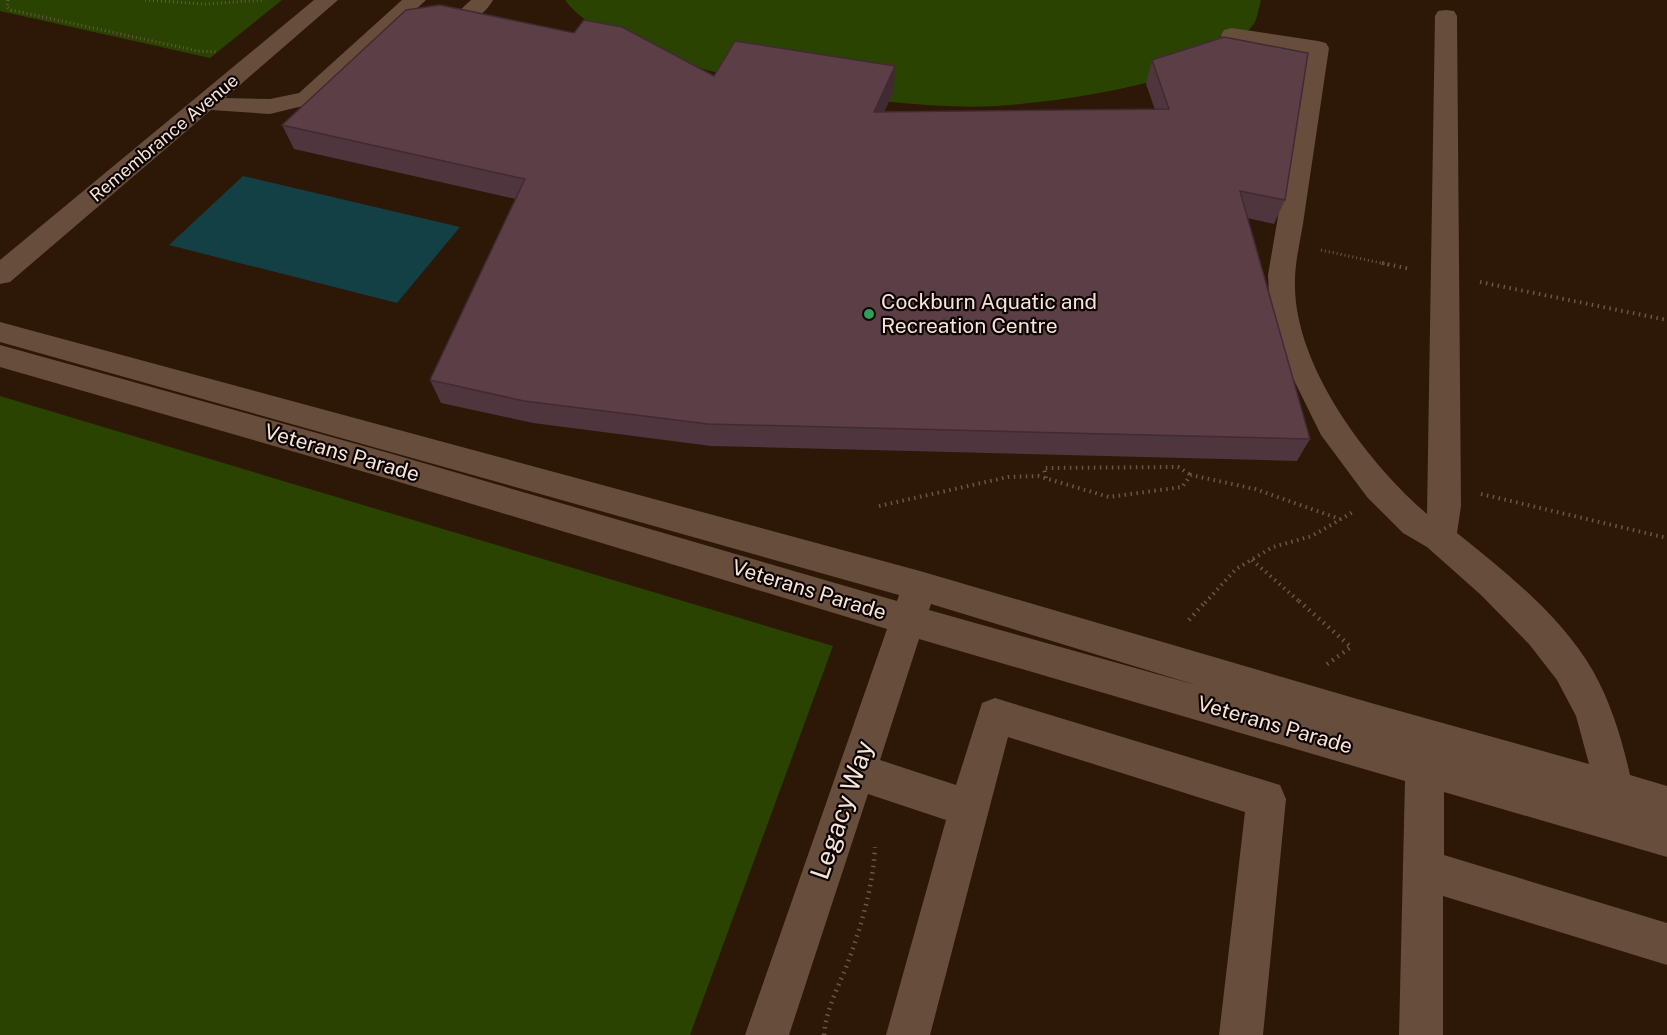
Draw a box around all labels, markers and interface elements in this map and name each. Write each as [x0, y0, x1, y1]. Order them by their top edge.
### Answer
street label: Remembrance Avenue [85, 69, 242, 206]
place label: Cockburn Aquatic and Recreation Centre [881, 289, 1097, 338]
marker: Cockburn Aquatic and Recreation Centre [862, 307, 876, 321]
street label: Veterans Parade [262, 418, 423, 487]
street label: Veterans Parade [729, 554, 889, 625]
street label: Veterans Parade [1195, 690, 1356, 759]
street label: Legacy Way [803, 736, 880, 883]

